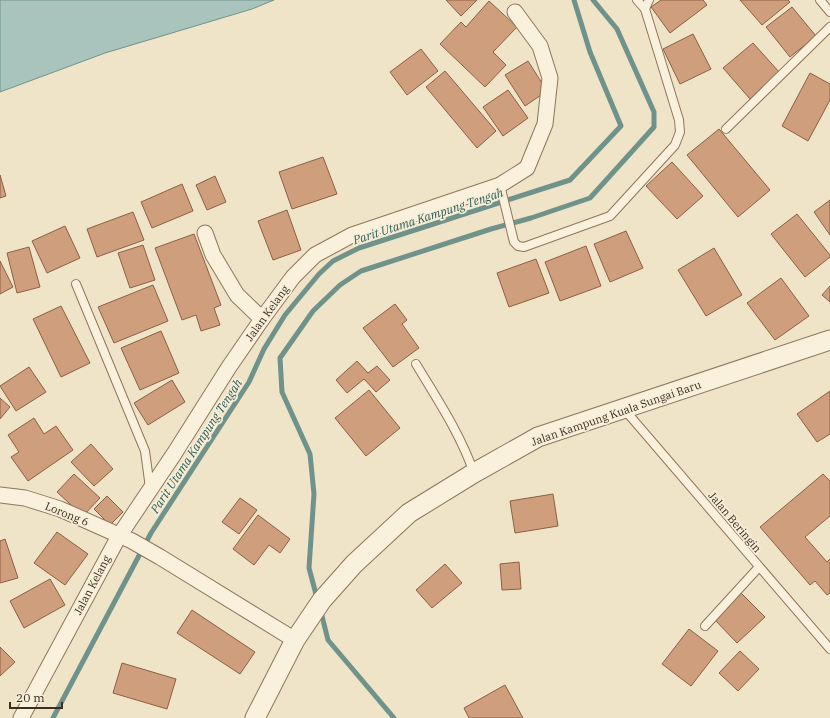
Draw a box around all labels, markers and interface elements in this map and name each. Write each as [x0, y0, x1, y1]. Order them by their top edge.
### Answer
water label: Parit Utama Kampung Tengah [350, 184, 505, 248]
street label: Jalan Kelang [242, 282, 292, 344]
water label: Parit Utama Kampung Tengah [146, 376, 245, 517]
street label: Jalan Kampung Kuala Sungai Baru [529, 377, 703, 449]
street label: Jalan Beringin [706, 489, 764, 555]
street label: Lorong 6 [43, 499, 91, 529]
street label: Jalan Kelang [70, 553, 114, 617]
scale bar [10, 684, 62, 710]
text: 20 m [16, 690, 45, 705]

